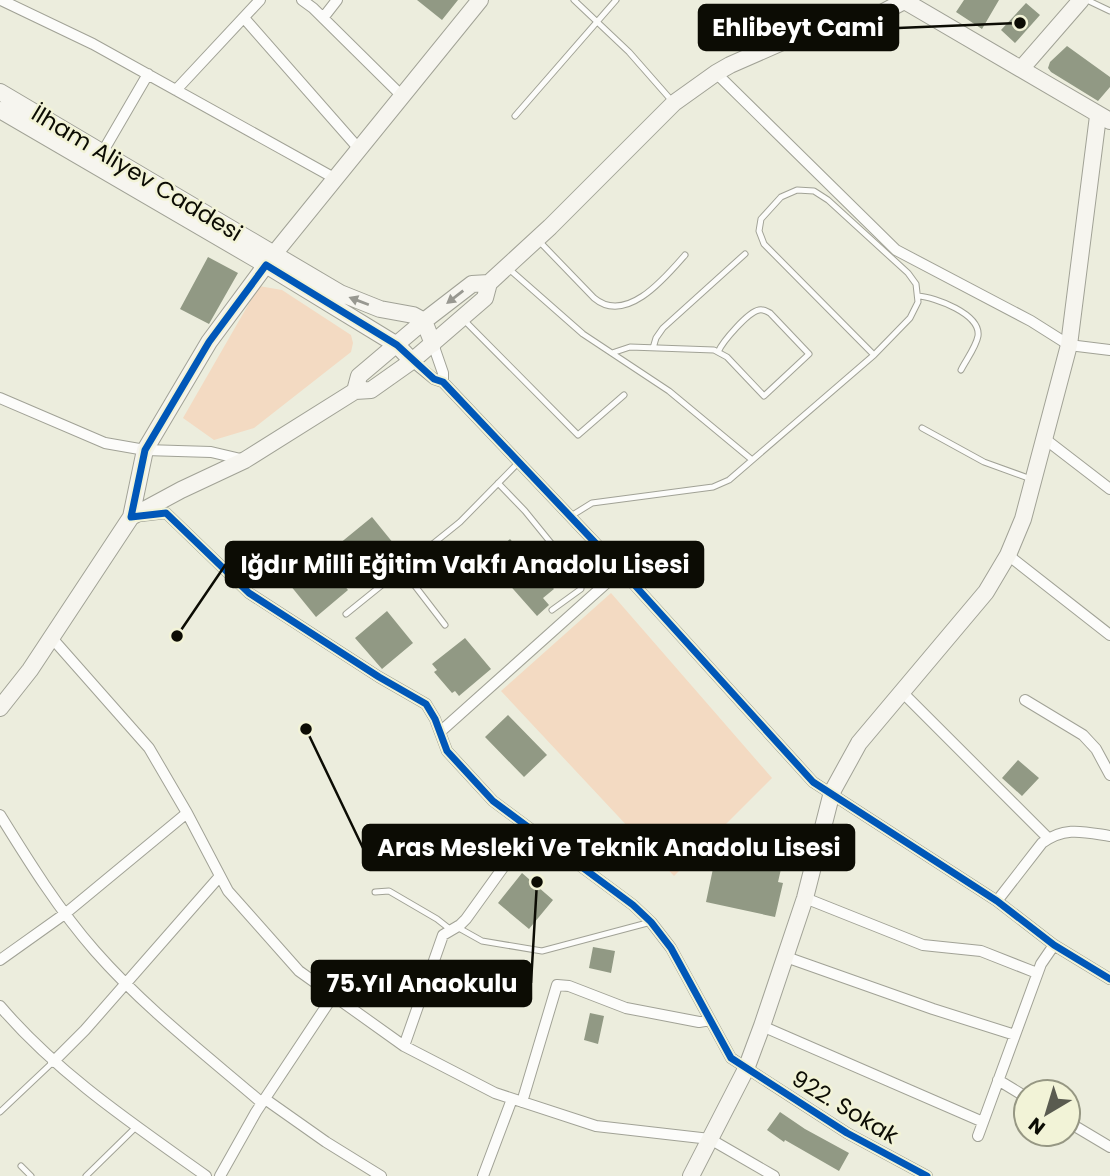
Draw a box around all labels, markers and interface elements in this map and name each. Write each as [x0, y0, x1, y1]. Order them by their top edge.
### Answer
callout: Ehlibeyt Cami [699, 5, 898, 50]
text: Ehlibeyt Cami [712, 11, 884, 44]
street label: İlham Aliyev Caddesi [26, 97, 248, 249]
one-way arrow [446, 289, 464, 304]
one-way arrow [349, 295, 370, 306]
callout: Iğdır Milli Eğitim Vakfı Anadolu Lisesi [226, 542, 703, 587]
text: Iğdır Milli Eğitim Vakfı Anadolu Lisesi [240, 548, 690, 581]
callout: Aras Mesleki Ve Teknik Anadolu Lisesi [363, 825, 854, 870]
text: Aras Mesleki Ve Teknik Anadolu Lisesi [377, 831, 841, 864]
callout: 75.Yıl Anaokulu [312, 961, 531, 1006]
text: 75.Yıl Anaokulu [327, 967, 517, 1000]
street label: 922. Sokak [786, 1063, 905, 1152]
north arrow [1012, 1078, 1082, 1148]
text: N [1023, 1111, 1051, 1141]

